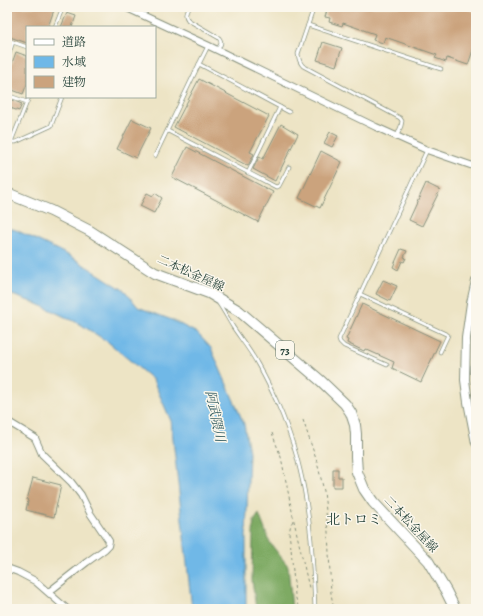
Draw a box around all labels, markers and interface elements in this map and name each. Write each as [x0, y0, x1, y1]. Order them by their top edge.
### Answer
legend [26, 26, 156, 98]
text: 道路 [62, 34, 86, 50]
text: 水域 [62, 54, 86, 70]
text: 建物 [62, 74, 86, 90]
street label: 二本松金屋線 [155, 251, 227, 295]
road number: 73 [276, 341, 294, 359]
water label: 阿武隈川 [202, 389, 230, 445]
street label: 二本松金屋線 [381, 492, 441, 556]
district label: 北トロミ [326, 510, 382, 529]

